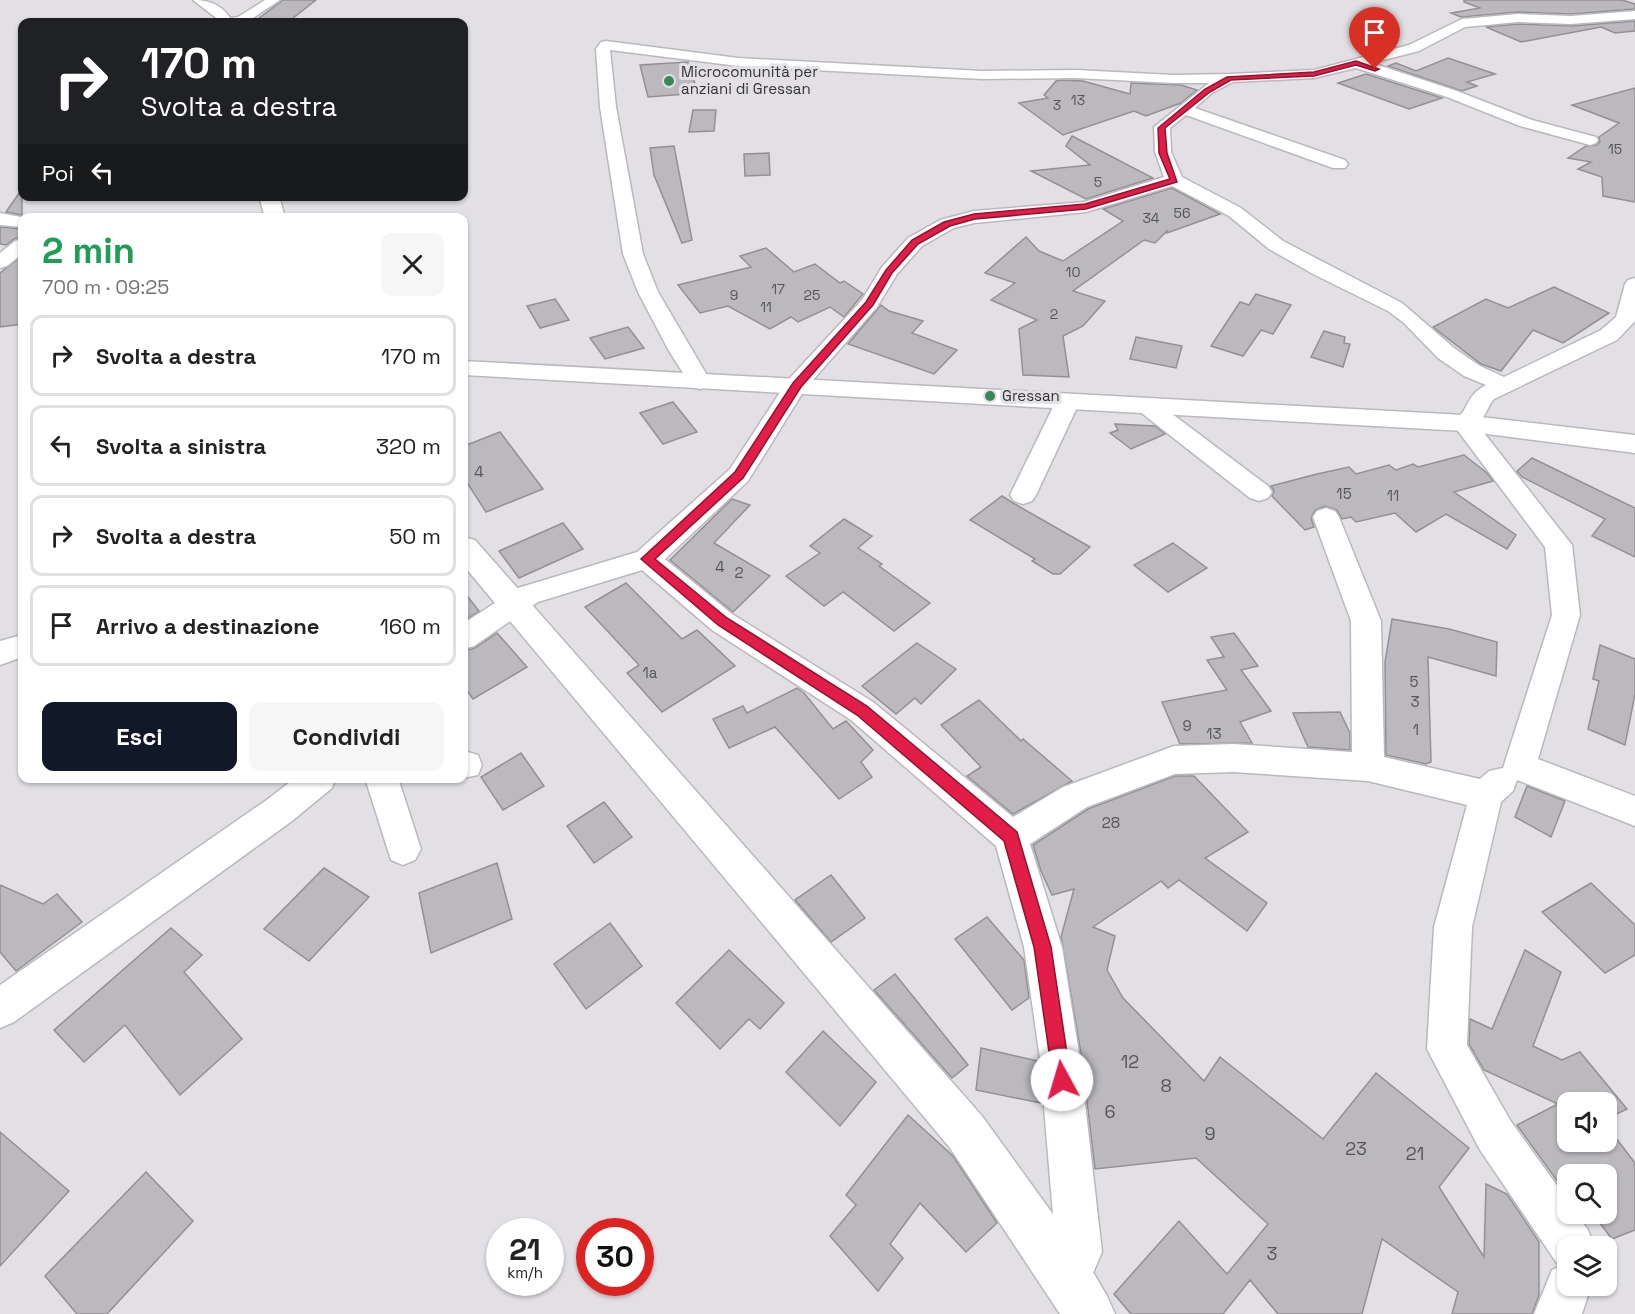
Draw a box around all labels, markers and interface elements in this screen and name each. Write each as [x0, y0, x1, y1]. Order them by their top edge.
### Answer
pin [1349, 7, 1400, 69]
icon: arrive [1358, 16, 1391, 49]
text: 170 m [141, 37, 257, 90]
icon: right [42, 42, 120, 120]
place label: Microcomunità per anziani di Gressan [681, 62, 818, 98]
marker: Microcomunità per anziani di Gressan [662, 74, 676, 88]
text: Svolta a destra [141, 89, 337, 124]
house number: 13 [1071, 91, 1085, 109]
house number: 3 [1053, 96, 1061, 114]
house number: 15 [1608, 140, 1622, 158]
icon: left [86, 156, 119, 189]
text: Poi [42, 159, 74, 187]
house number: 5 [1094, 173, 1102, 191]
house number: 56 [1174, 204, 1190, 222]
house number: 34 [1142, 209, 1160, 227]
text: 2 min [42, 228, 135, 274]
button: close [381, 233, 444, 296]
house number: 10 [1066, 263, 1080, 281]
text: 700 m · 09:25 [42, 274, 169, 300]
house number: 17 [771, 280, 785, 298]
house number: 9 [730, 286, 738, 304]
house number: 25 [804, 286, 820, 304]
house number: 11 [760, 298, 772, 316]
house number: 2 [1050, 305, 1058, 323]
icon: right [45, 339, 78, 372]
text: Svolta a destra [96, 342, 256, 370]
text: 170 m [381, 342, 441, 370]
place label: Gressan [1002, 386, 1060, 405]
marker: Gressan [983, 389, 997, 403]
icon: left [45, 429, 78, 462]
text: Svolta a sinistra [96, 432, 266, 460]
text: 320 m [376, 432, 441, 460]
house number: 4 [474, 462, 484, 481]
house number: 15 [1336, 484, 1352, 503]
house number: 11 [1387, 486, 1399, 505]
icon: right [45, 519, 78, 552]
text: Svolta a destra [96, 522, 256, 550]
text: 50 m [389, 522, 441, 550]
house number: 4 [715, 557, 725, 576]
house number: 2 [734, 563, 744, 582]
icon: arrive [45, 609, 78, 642]
text: Arrivo a destinazione [96, 612, 319, 640]
text: 160 m [380, 612, 441, 640]
house number: 1a [643, 663, 658, 682]
house number: 5 [1410, 672, 1419, 691]
house number: 3 [1410, 692, 1420, 711]
button: Esci [42, 702, 237, 771]
button: Condividi [249, 702, 444, 771]
house number: 9 [1182, 716, 1192, 735]
house number: 1 [1413, 720, 1419, 739]
house number: 13 [1206, 724, 1222, 743]
house number: 28 [1102, 813, 1120, 832]
position arrow [1030, 1048, 1094, 1112]
house number: 12 [1121, 1050, 1139, 1073]
house number: 8 [1160, 1074, 1172, 1097]
map controls [1557, 1092, 1617, 1296]
button: sound [1557, 1092, 1617, 1152]
house number: 6 [1104, 1100, 1116, 1123]
house number: 9 [1204, 1122, 1216, 1145]
house number: 23 [1345, 1137, 1367, 1160]
house number: 21 [1406, 1142, 1424, 1165]
button: search [1557, 1164, 1617, 1224]
speed limit sign: 30 [576, 1218, 654, 1296]
text: 21 [509, 1230, 541, 1269]
button: layers [1557, 1236, 1617, 1296]
house number: 3 [1267, 1242, 1277, 1265]
text: km/h [507, 1263, 543, 1282]

